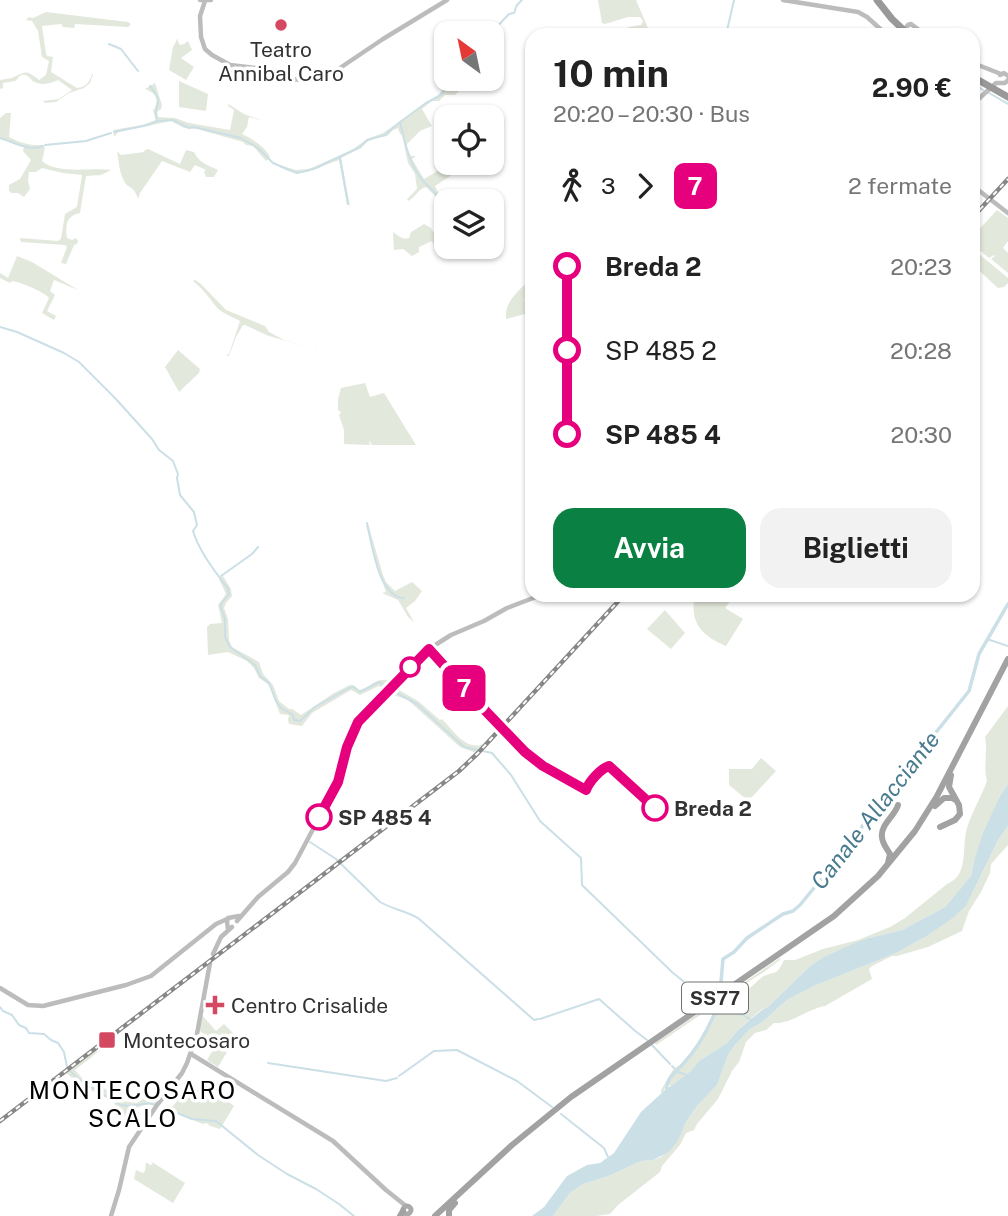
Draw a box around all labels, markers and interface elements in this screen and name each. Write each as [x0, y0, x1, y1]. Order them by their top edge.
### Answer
marker: Teatro Annibal Caro [273, 17, 289, 33]
north arrow [434, 21, 504, 91]
map controls [434, 21, 504, 259]
place label: Teatro Annibal Caro [218, 37, 344, 86]
text: 10 min [553, 51, 669, 96]
text: 2.90 € [872, 72, 952, 103]
text: 20:20 – 20:30 · Bus [553, 100, 750, 127]
button: locate [434, 105, 504, 175]
icon: walk [553, 167, 591, 205]
icon: forward [626, 167, 664, 205]
text: 3 [601, 172, 616, 199]
text: 7 [688, 172, 703, 200]
text: 2 fermate [848, 172, 952, 199]
button: layers [434, 189, 504, 259]
text: Breda 2 [605, 251, 701, 282]
text: 20:23 [890, 253, 952, 280]
text: SP 485 2 [605, 335, 717, 366]
text: 20:28 [890, 337, 952, 364]
text: SP 485 4 [605, 419, 721, 450]
text: 20:30 [891, 421, 952, 448]
button: Avvia [553, 508, 746, 588]
button: Biglietti [760, 508, 952, 588]
unlabelled marker [400, 657, 420, 677]
line badge: 7 [441, 665, 487, 711]
text: 7 [456, 674, 472, 702]
water label: Canale Allacciante [805, 726, 945, 894]
marker: Breda 2 [642, 795, 668, 821]
place label: Breda 2 [674, 796, 752, 821]
marker: SP 485 4 [306, 804, 332, 830]
place label: SP 485 4 [338, 805, 432, 830]
road number: SS77 [682, 982, 748, 1014]
place label: Centro Crisalide [231, 993, 388, 1018]
marker: Centro Crisalide [205, 995, 225, 1015]
place label: Montecosaro [123, 1028, 250, 1053]
marker: Montecosaro [97, 1030, 117, 1050]
district label: MONTECOSARO SCALO [29, 1076, 237, 1132]

